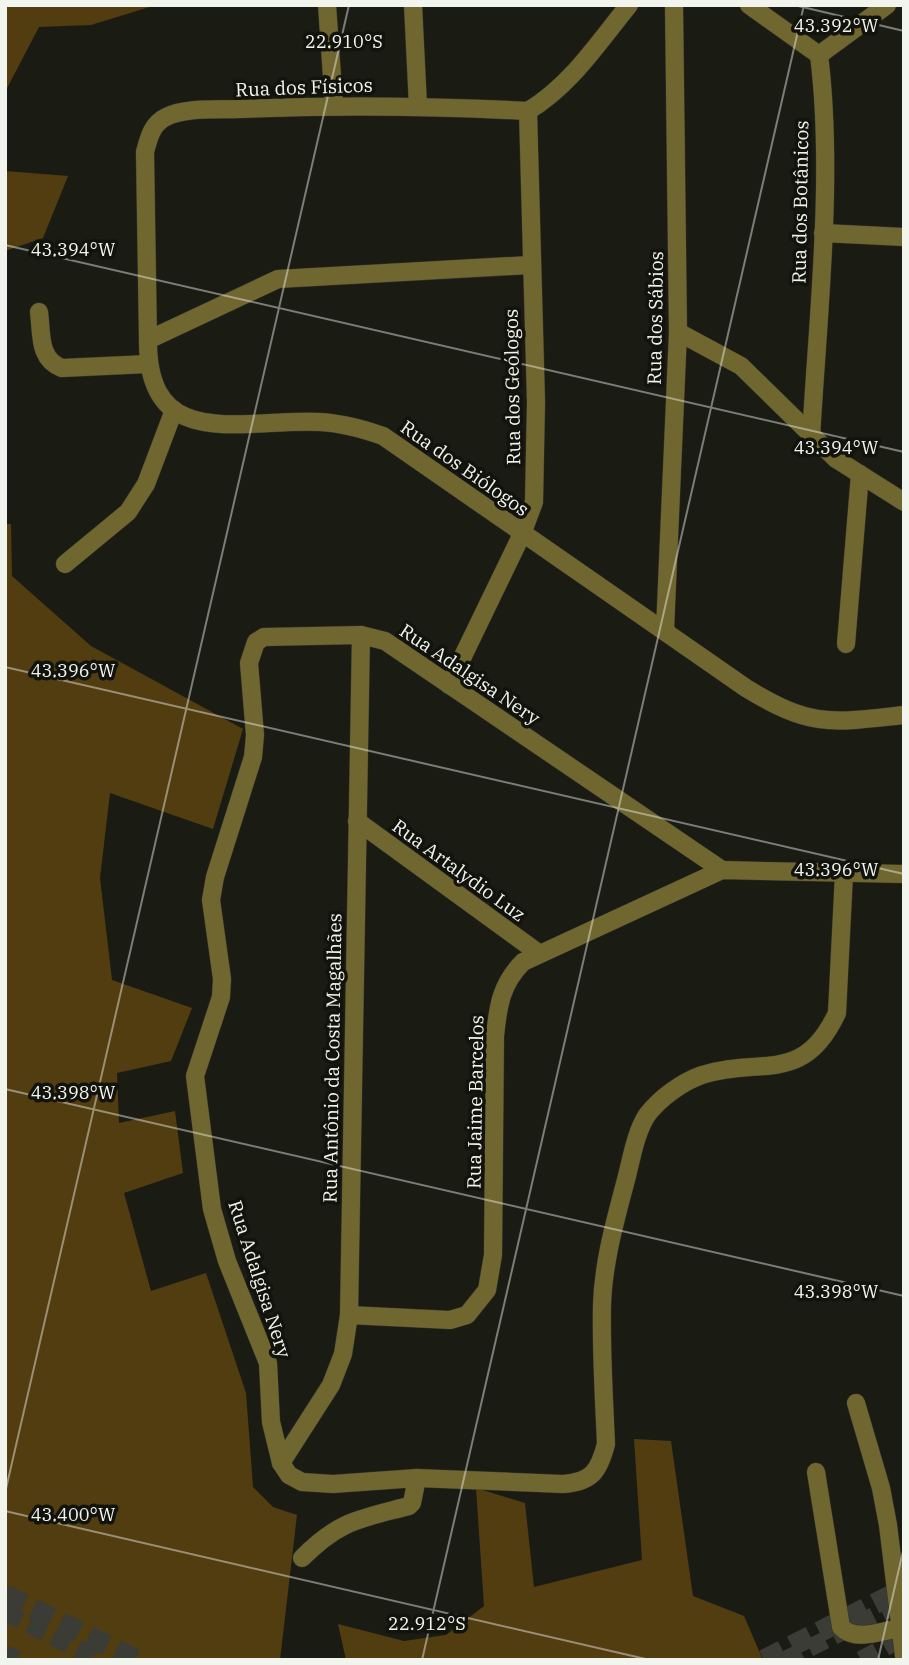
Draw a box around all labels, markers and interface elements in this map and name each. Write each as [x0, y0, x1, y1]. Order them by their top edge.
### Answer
text: 43.392°W [794, 14, 879, 37]
text: 22.910°S [305, 30, 383, 53]
street label: Rua dos Físicos [235, 73, 373, 101]
street label: Rua dos Botânicos [787, 120, 813, 284]
text: 43.394°W [31, 238, 116, 261]
street label: Rua dos Sábios [642, 251, 668, 385]
street label: Rua dos Geólogos [499, 309, 525, 465]
street label: Rua dos Biólogos [396, 415, 534, 521]
text: 43.394°W [794, 436, 879, 459]
street label: Rua Adalgisa Nery [395, 618, 545, 730]
text: 43.396°W [31, 659, 116, 682]
street label: Rua Artalydio Luz [388, 814, 530, 926]
text: 43.396°W [794, 858, 879, 881]
street label: Rua Antônio da Costa Magalhães [317, 913, 347, 1203]
street label: Rua Jaime Barcelos [461, 1015, 489, 1189]
text: 43.398°W [31, 1081, 116, 1104]
street label: Rua Adalgisa Nery [223, 1197, 297, 1362]
text: 43.398°W [794, 1280, 879, 1303]
text: 43.400°W [31, 1503, 116, 1526]
text: 22.912°S [388, 1612, 466, 1635]

